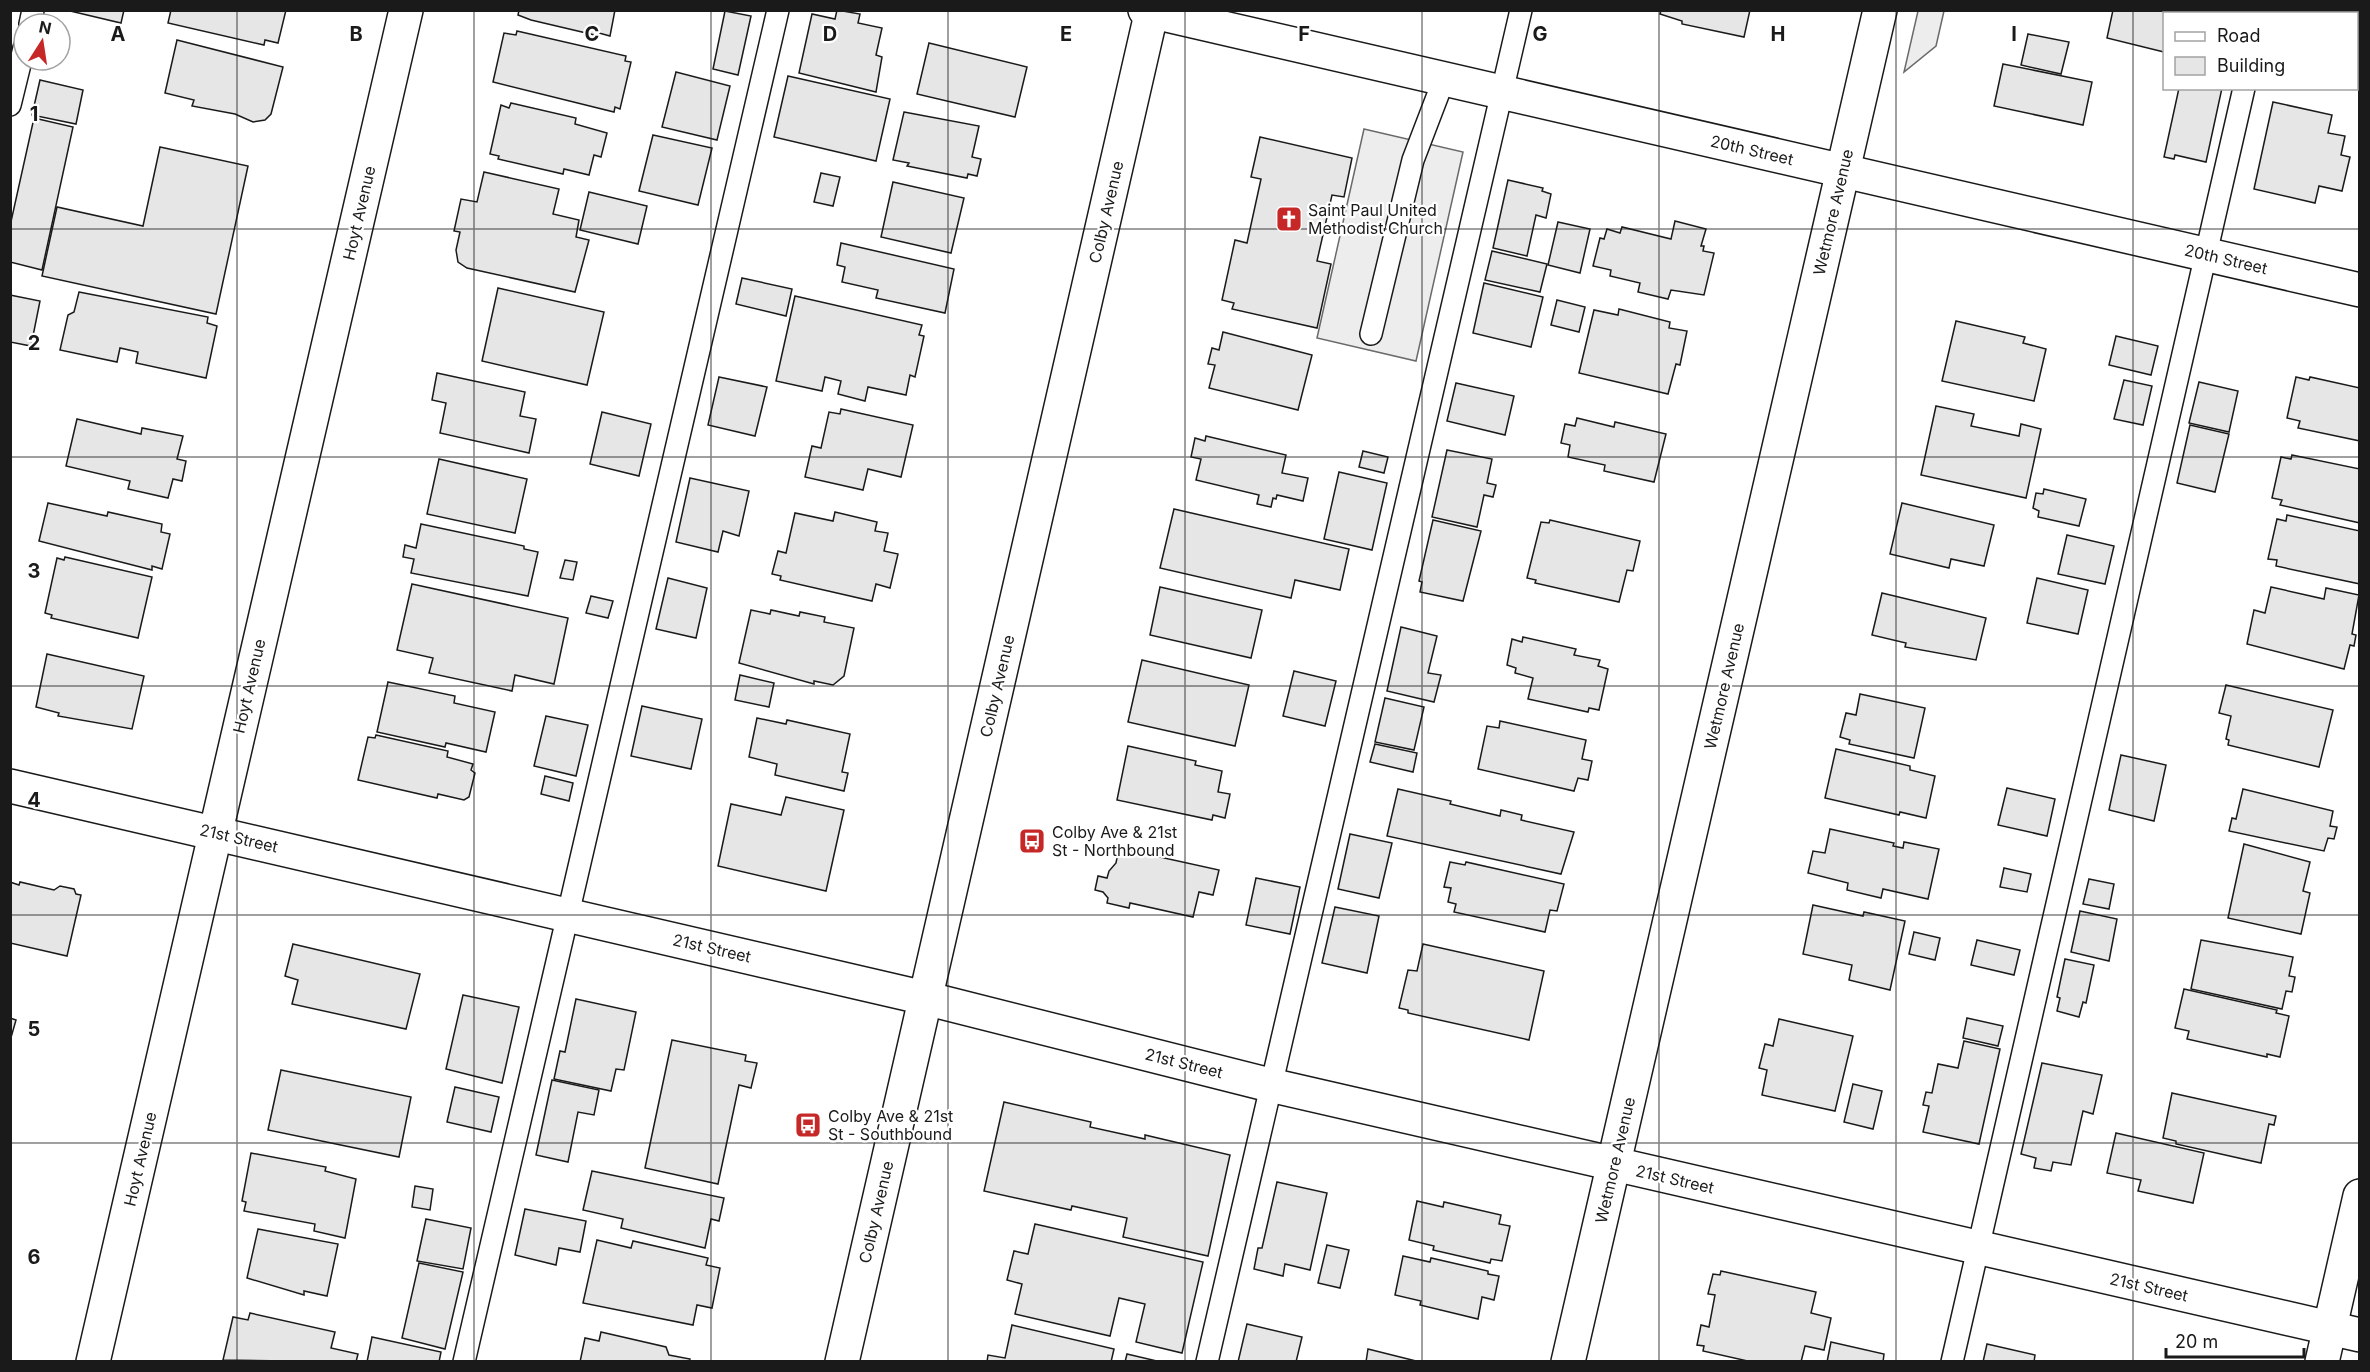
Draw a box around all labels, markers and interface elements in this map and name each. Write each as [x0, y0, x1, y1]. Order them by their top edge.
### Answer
north arrow [12, 12, 72, 72]
legend [2163, 12, 2358, 90]
text: N [37, 16, 53, 38]
text: A [111, 22, 126, 46]
text: B [349, 22, 363, 46]
text: C [585, 22, 599, 46]
text: D [823, 22, 837, 46]
text: E [1060, 22, 1072, 46]
text: F [1298, 22, 1310, 46]
text: G [1532, 22, 1548, 46]
text: H [1771, 22, 1785, 46]
text: I [2011, 22, 2017, 46]
text: Road [2217, 25, 2260, 46]
text: Building [2217, 55, 2285, 76]
text: 1 [30, 102, 38, 126]
street label: 20th Street [1709, 131, 1795, 169]
street label: Wetmore Avenue [1809, 147, 1857, 277]
street label: Colby Avenue [1085, 159, 1127, 265]
street label: Hoyt Avenue [338, 164, 380, 262]
place label: Saint Paul United Methodist Church [1308, 200, 1443, 238]
church icon: Saint Paul United Methodist Church [1274, 204, 1304, 234]
street label: 20th Street [2183, 240, 2269, 278]
text: 2 [28, 331, 40, 355]
text: 3 [28, 559, 40, 583]
street label: Wetmore Avenue [1700, 621, 1748, 751]
street label: Colby Avenue [976, 633, 1018, 739]
street label: Hoyt Avenue [228, 637, 270, 735]
text: 4 [27, 788, 41, 812]
street label: 21st Street [198, 819, 280, 857]
place label: Colby Ave & 21st St - Northbound [1052, 822, 1177, 860]
bus stop icon: Colby Ave & 21st St - Northbound [1017, 826, 1047, 856]
street label: 21st Street [671, 929, 753, 967]
text: 5 [28, 1017, 40, 1041]
street label: 21st Street [1143, 1044, 1225, 1082]
street label: Wetmore Avenue [1591, 1095, 1639, 1225]
place label: Colby Ave & 21st St - Southbound [828, 1106, 953, 1144]
street label: Hoyt Avenue [119, 1110, 161, 1208]
bus stop icon: Colby Ave & 21st St - Southbound [793, 1110, 823, 1140]
street label: Colby Avenue [855, 1159, 897, 1265]
street label: 21st Street [1634, 1160, 1716, 1198]
text: 6 [28, 1245, 41, 1269]
street label: 21st Street [2108, 1268, 2190, 1306]
scale bar [2166, 1321, 2304, 1359]
text: 20 m [2175, 1331, 2218, 1352]

